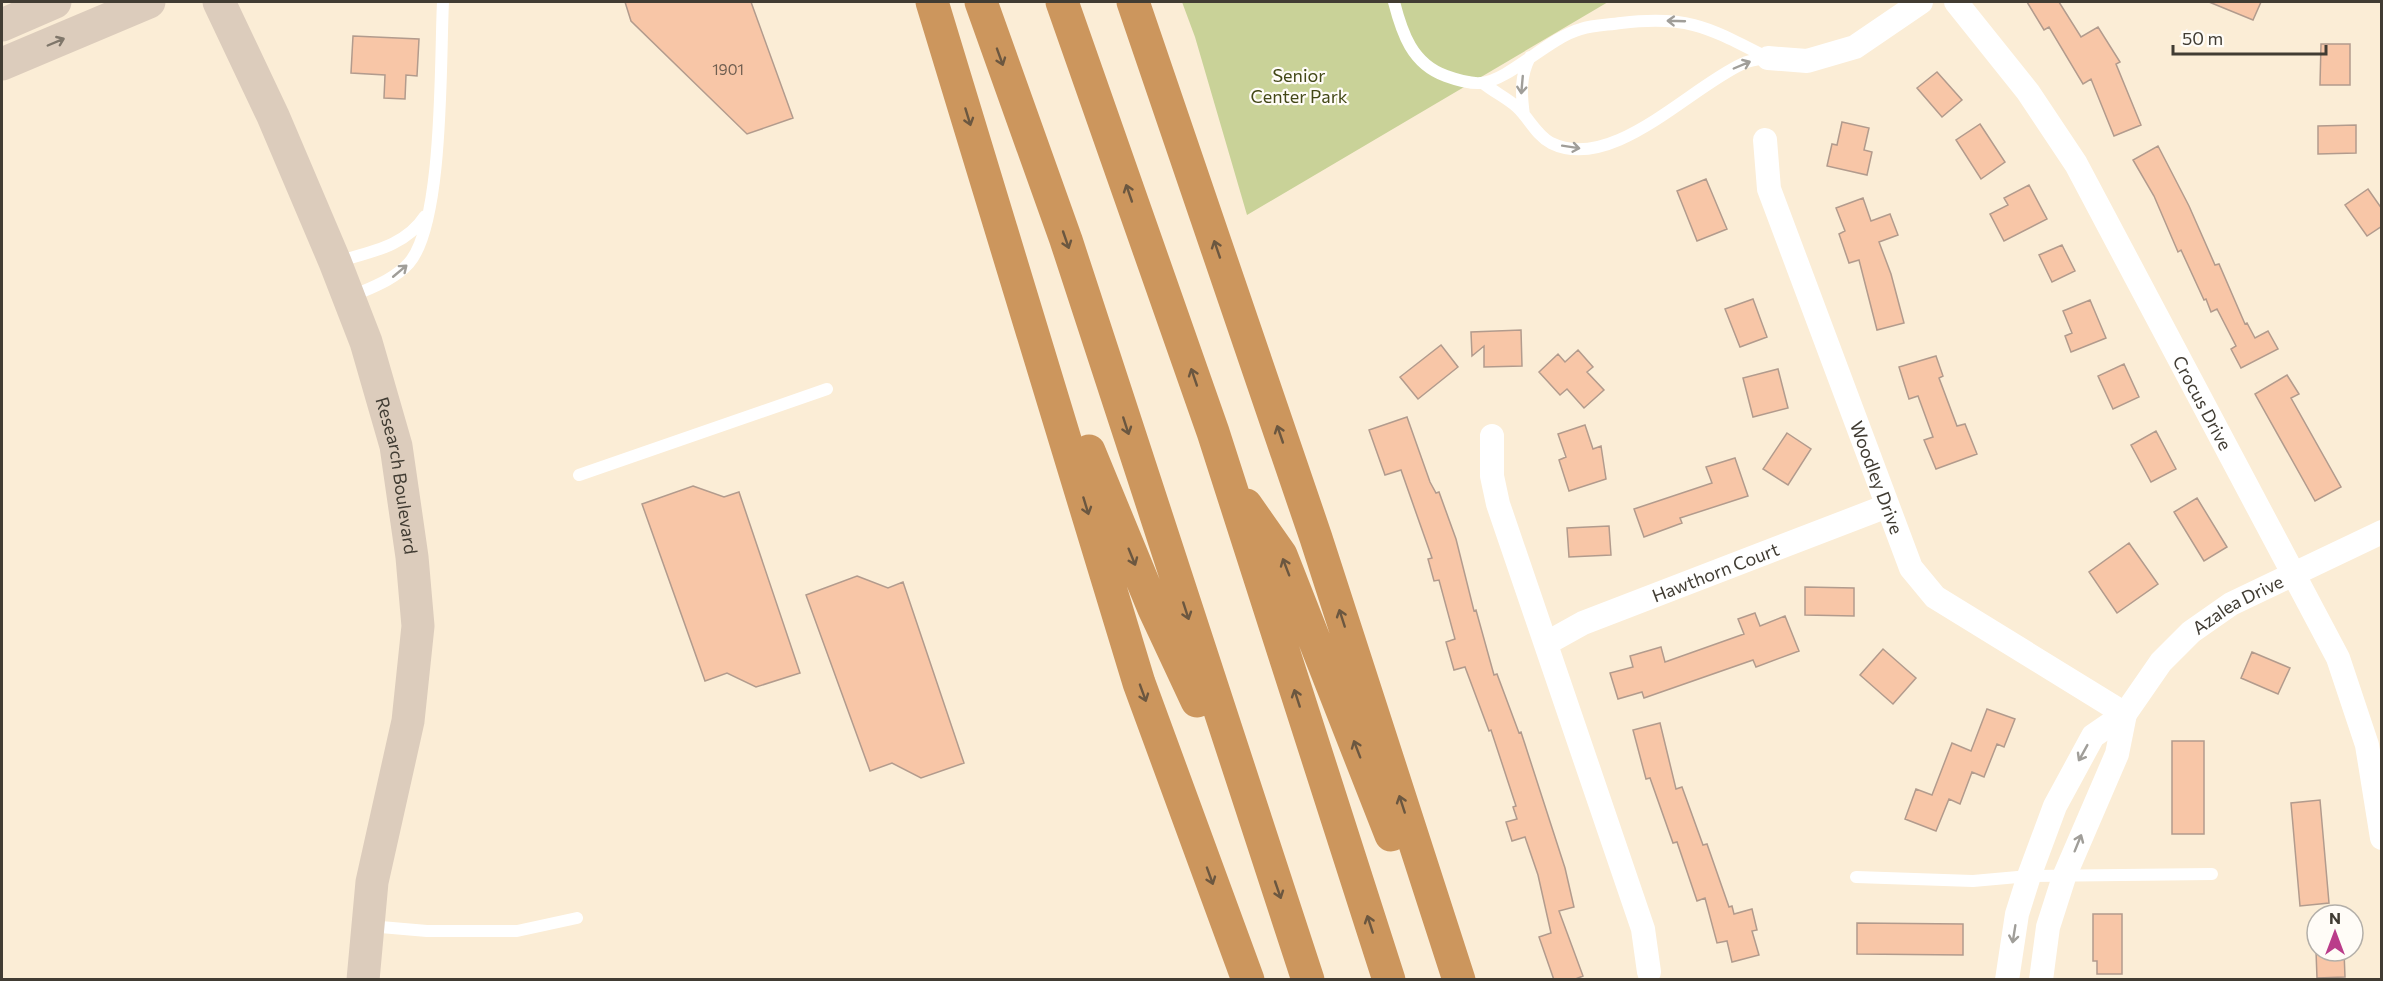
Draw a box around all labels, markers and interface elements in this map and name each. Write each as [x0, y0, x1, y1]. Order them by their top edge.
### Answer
one-way arrow [1666, 15, 1686, 27]
scale bar [2173, 18, 2326, 56]
text: 50 m [2182, 27, 2223, 49]
one-way arrow [46, 35, 64, 47]
one-way arrow [996, 47, 1007, 66]
one-way arrow [1733, 59, 1751, 70]
house number: 1901 [712, 60, 744, 78]
park label: Senior Center Park [1250, 64, 1348, 107]
one-way arrow [1516, 75, 1527, 94]
one-way arrow [963, 107, 974, 126]
one-way arrow [1560, 142, 1580, 153]
one-way arrow [1123, 184, 1134, 203]
one-way arrow [1061, 230, 1072, 249]
one-way arrow [1210, 240, 1221, 259]
one-way arrow [392, 264, 408, 277]
street label: Crocus Drive [2168, 352, 2237, 454]
one-way arrow [1187, 368, 1198, 387]
street label: Research Boulevard [371, 394, 422, 556]
one-way arrow [1121, 416, 1132, 435]
street label: Woodley Drive [1846, 418, 1908, 537]
one-way arrow [1273, 425, 1284, 444]
one-way arrow [1081, 496, 1092, 515]
street label: Hawthorn Court [1649, 538, 1782, 606]
one-way arrow [1127, 547, 1138, 565]
one-way arrow [1280, 559, 1291, 577]
street label: Azalea Drive [2188, 570, 2287, 639]
one-way arrow [1182, 601, 1193, 620]
one-way arrow [1336, 609, 1347, 628]
one-way arrow [1138, 683, 1149, 702]
one-way arrow [1291, 689, 1302, 708]
one-way arrow [1351, 740, 1362, 759]
one-way arrow [2077, 744, 2089, 761]
one-way arrow [1396, 795, 1407, 814]
one-way arrow [2073, 834, 2084, 852]
one-way arrow [1205, 866, 1216, 885]
one-way arrow [1273, 880, 1284, 899]
north arrow [2305, 903, 2365, 963]
text: N [2329, 908, 2341, 927]
one-way arrow [1364, 915, 1375, 934]
one-way arrow [2008, 924, 2019, 943]

